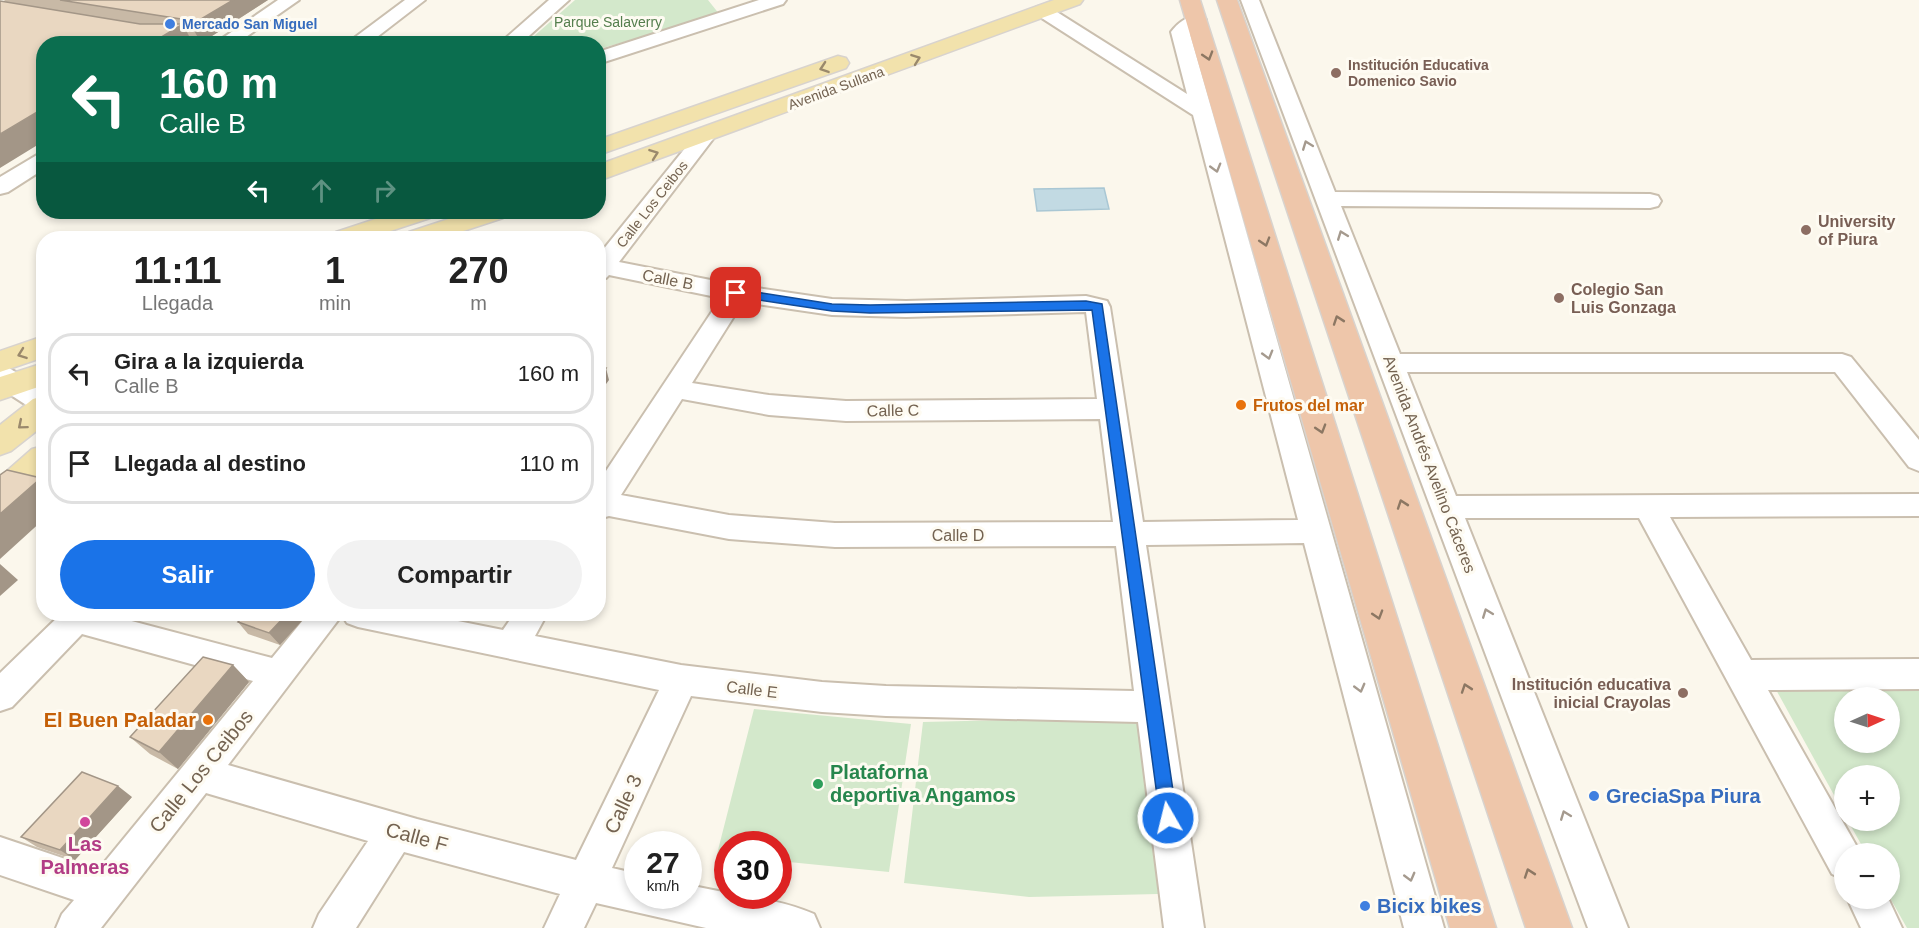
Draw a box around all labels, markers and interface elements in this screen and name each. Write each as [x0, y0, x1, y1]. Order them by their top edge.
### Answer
park label: Parque Salaverry [554, 14, 662, 30]
place label: Mercado San Miguel [182, 16, 317, 32]
marker: Mercado San Miguel [163, 17, 177, 31]
one-way arrow [1201, 50, 1213, 61]
one-way arrow [910, 53, 921, 66]
place label: Institución Educativa Domenico Savio [1348, 57, 1489, 89]
icon: left [60, 60, 138, 138]
text: 160 m [159, 60, 278, 107]
one-way arrow [819, 61, 830, 74]
street label: Avenida Sullana [786, 63, 886, 113]
marker: Institución Educativa Domenico Savio [1329, 66, 1343, 80]
text: Calle B [159, 109, 246, 139]
one-way arrow [1301, 140, 1314, 150]
one-way arrow [648, 149, 658, 162]
street label: Calle Los Ceibos [613, 157, 691, 251]
one-way arrow [1208, 163, 1221, 173]
icon: left [242, 174, 275, 207]
icon: ahead [305, 174, 338, 207]
icon: right [368, 174, 401, 207]
place label: University of Piura [1818, 213, 1895, 248]
marker: University of Piura [1799, 223, 1813, 237]
one-way arrow [1336, 230, 1349, 241]
one-way arrow [1258, 236, 1270, 247]
text: 11:11 [133, 250, 222, 291]
text: 1 [325, 250, 345, 291]
text: 270 [449, 250, 509, 291]
street label: Calle B [641, 266, 695, 293]
pin [710, 267, 761, 318]
icon: arrive [719, 276, 752, 309]
place label: Colegio San Luis Gonzaga [1571, 281, 1676, 316]
marker: Colegio San Luis Gonzaga [1552, 291, 1566, 305]
text: Llegada [142, 292, 213, 314]
text: min [319, 292, 351, 314]
text: m [470, 292, 487, 314]
one-way arrow [1333, 315, 1346, 326]
one-way arrow [17, 347, 28, 360]
text: Gira a la izquierda [114, 349, 304, 374]
one-way arrow [1261, 350, 1273, 360]
street label: Avenida Andrés Avelino Cáceres [1380, 353, 1479, 575]
icon: left [63, 357, 96, 390]
text: 160 m [518, 361, 579, 386]
text: Calle B [114, 375, 178, 397]
place label: Frutos del mar [1253, 397, 1364, 414]
marker: Frutos del mar [1234, 398, 1248, 412]
street label: Calle C [867, 402, 919, 419]
one-way arrow [18, 418, 29, 429]
one-way arrow [1314, 423, 1327, 434]
icon: arrive [63, 447, 96, 480]
text: Llegada al destino [114, 451, 306, 476]
text: 110 m [519, 451, 579, 476]
one-way arrow [1396, 499, 1409, 510]
street label: Calle D [932, 527, 984, 544]
button: Salir [60, 540, 315, 609]
button: Compartir [327, 540, 582, 609]
one-way arrow [1482, 608, 1494, 619]
one-way arrow [1371, 610, 1383, 620]
place label: Institución educativa inicial Crayolas [1512, 676, 1671, 711]
street label: Calle E [725, 678, 779, 701]
one-way arrow [1352, 683, 1365, 693]
one-way arrow [1460, 684, 1473, 694]
marker: Institución educativa inicial Crayolas [1676, 686, 1690, 700]
north arrow [1834, 687, 1900, 753]
map controls [1834, 687, 1900, 909]
street label: Calle Los Ceibos [145, 705, 257, 837]
place label: El Buen Paladar [44, 709, 196, 731]
marker: El Buen Paladar [201, 713, 215, 727]
place label: Plataforna deportiva Angamos [830, 761, 1016, 806]
button: + [1834, 765, 1900, 831]
street label: Calle 3 [600, 771, 646, 837]
marker: Plataforna deportiva Angamos [811, 777, 825, 791]
place label: GreciaSpa Piura [1606, 785, 1761, 807]
position arrow [1136, 786, 1200, 850]
marker: GreciaSpa Piura [1587, 789, 1601, 803]
one-way arrow [1559, 810, 1572, 820]
marker: Las Palmeras [78, 815, 92, 829]
street label: Calle F [384, 818, 450, 856]
speed limit sign: 30 [714, 831, 792, 909]
place label: Las Palmeras [41, 833, 129, 878]
button: − [1834, 843, 1900, 909]
text: 27 [646, 846, 680, 879]
one-way arrow [1524, 868, 1537, 879]
one-way arrow [1403, 871, 1415, 882]
text: km/h [647, 877, 679, 894]
place label: Bicix bikes [1377, 895, 1482, 917]
marker: Bicix bikes [1358, 899, 1372, 913]

